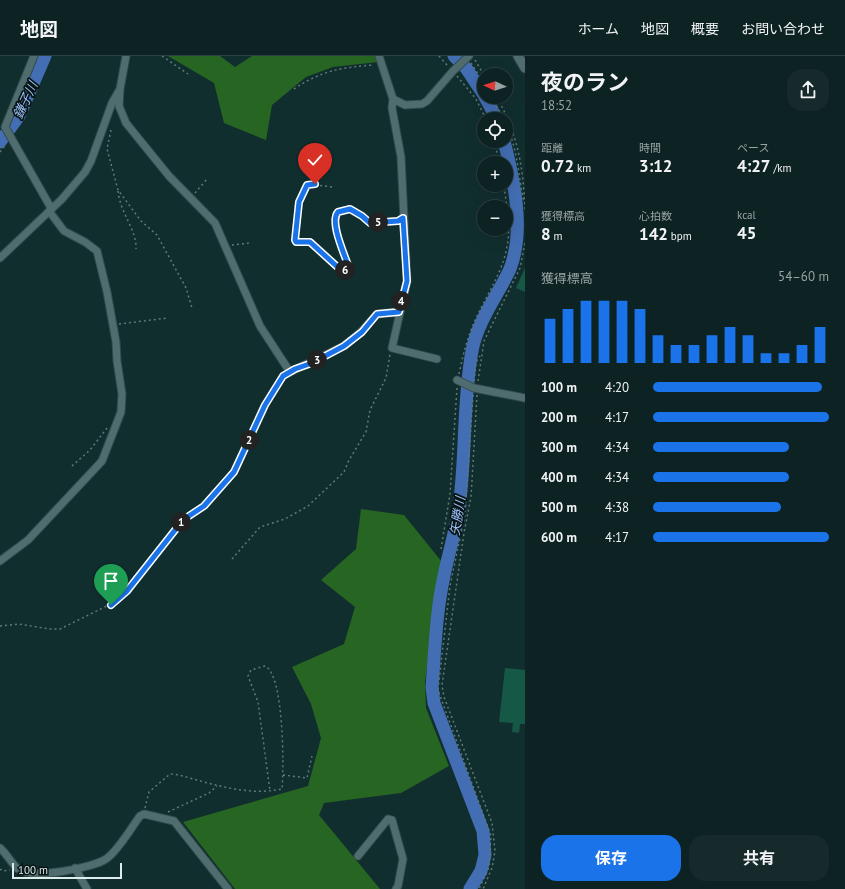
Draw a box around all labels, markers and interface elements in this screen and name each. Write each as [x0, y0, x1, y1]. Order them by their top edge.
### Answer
text: 地図 [20, 17, 58, 41]
text: ホーム [577, 20, 619, 38]
text: 地図 [641, 20, 669, 38]
text: 概要 [691, 20, 719, 38]
text: お問い合わせ [741, 20, 825, 38]
north arrow [477, 68, 513, 104]
map controls [477, 68, 513, 236]
text: 夜のラン [541, 68, 629, 96]
button: share [787, 69, 829, 111]
water label: 鎌子川 [10, 77, 42, 121]
text: 18:52 [541, 97, 572, 114]
button: locate [477, 112, 513, 148]
text: 距離 [541, 141, 563, 155]
text: 時間 [639, 141, 661, 155]
text: ペース [737, 141, 769, 155]
pin [298, 143, 332, 184]
icon: check [304, 149, 326, 171]
text: 0.72 [541, 155, 574, 177]
text: 3:12 [639, 155, 673, 177]
text: 4:27 [737, 155, 771, 177]
button: + [477, 156, 513, 192]
text: km [574, 161, 591, 175]
text: /km [771, 161, 792, 175]
button: − [477, 200, 513, 236]
text: kcal [737, 208, 756, 222]
text: 獲得標高 [541, 209, 585, 223]
text: 心拍数 [639, 209, 672, 223]
pin: 5 [368, 212, 388, 232]
text: 5 [375, 215, 381, 229]
text: 45 [737, 222, 756, 244]
text: 8 [541, 223, 551, 245]
text: 142 [639, 223, 668, 245]
text: m [551, 229, 563, 243]
text: bpm [668, 229, 692, 243]
pin: 6 [335, 260, 355, 280]
text: 6 [342, 263, 348, 277]
text: 54–60 m [778, 268, 829, 285]
text: 獲得標高 [541, 270, 593, 287]
pin: 4 [391, 291, 411, 311]
text: 4 [398, 294, 404, 308]
pin: 3 [307, 350, 327, 370]
text: 3 [314, 353, 320, 367]
text: 100 m [541, 379, 577, 396]
text: 4:20 [605, 379, 629, 396]
text: 200 m [541, 409, 577, 426]
text: 4:17 [605, 409, 629, 426]
pin: 2 [239, 430, 259, 450]
text: 2 [246, 433, 252, 447]
text: 300 m [541, 439, 577, 456]
text: 4:34 [605, 439, 629, 456]
text: 400 m [541, 469, 577, 486]
text: 4:34 [605, 469, 629, 486]
water label: 矢勝川 [446, 494, 469, 537]
text: 500 m [541, 499, 577, 516]
text: 4:38 [605, 499, 629, 516]
pin: 1 [171, 512, 191, 532]
text: 1 [178, 515, 184, 529]
text: 600 m [541, 529, 577, 546]
text: 4:17 [605, 529, 629, 546]
pin [94, 564, 128, 605]
icon: arrive [100, 570, 122, 592]
button: 保存 [541, 835, 681, 881]
button: 共有 [689, 835, 829, 881]
scale bar [12, 861, 122, 880]
text: 100 m [18, 863, 48, 877]

